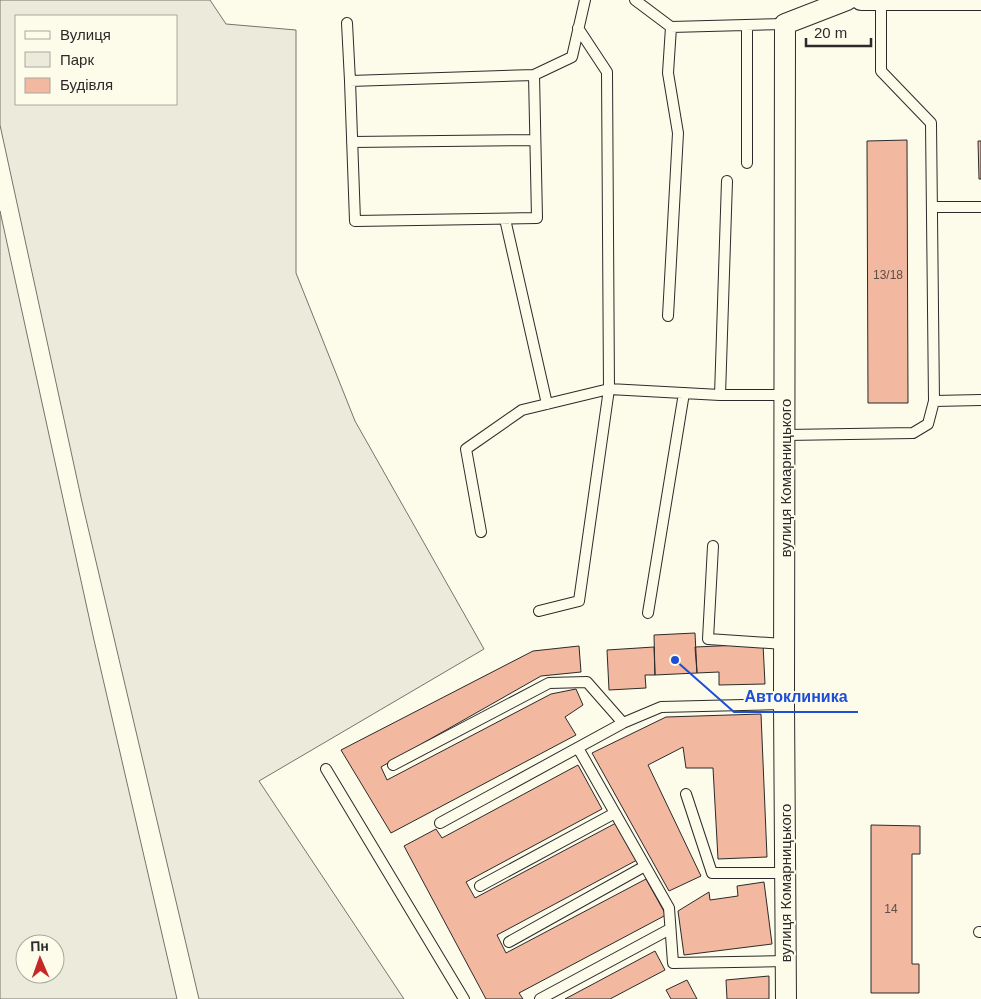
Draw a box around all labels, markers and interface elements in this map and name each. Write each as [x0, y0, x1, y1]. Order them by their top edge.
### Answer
legend [15, 15, 178, 105]
scale bar [806, 15, 871, 47]
text: 20 m [814, 24, 847, 41]
text: Вулиця [60, 26, 111, 43]
text: Парк [60, 51, 94, 68]
text: Будівля [60, 76, 113, 93]
house number: 13/18 [873, 268, 903, 282]
street label: вулиця Комарницького [777, 399, 794, 557]
callout: Автоклиника [734, 681, 858, 712]
text: Автоклиника [744, 688, 848, 705]
street label: вулиця Комарницького [777, 804, 794, 962]
house number: 14 [884, 902, 898, 916]
north arrow [15, 934, 65, 984]
text: Пн [30, 938, 49, 954]

